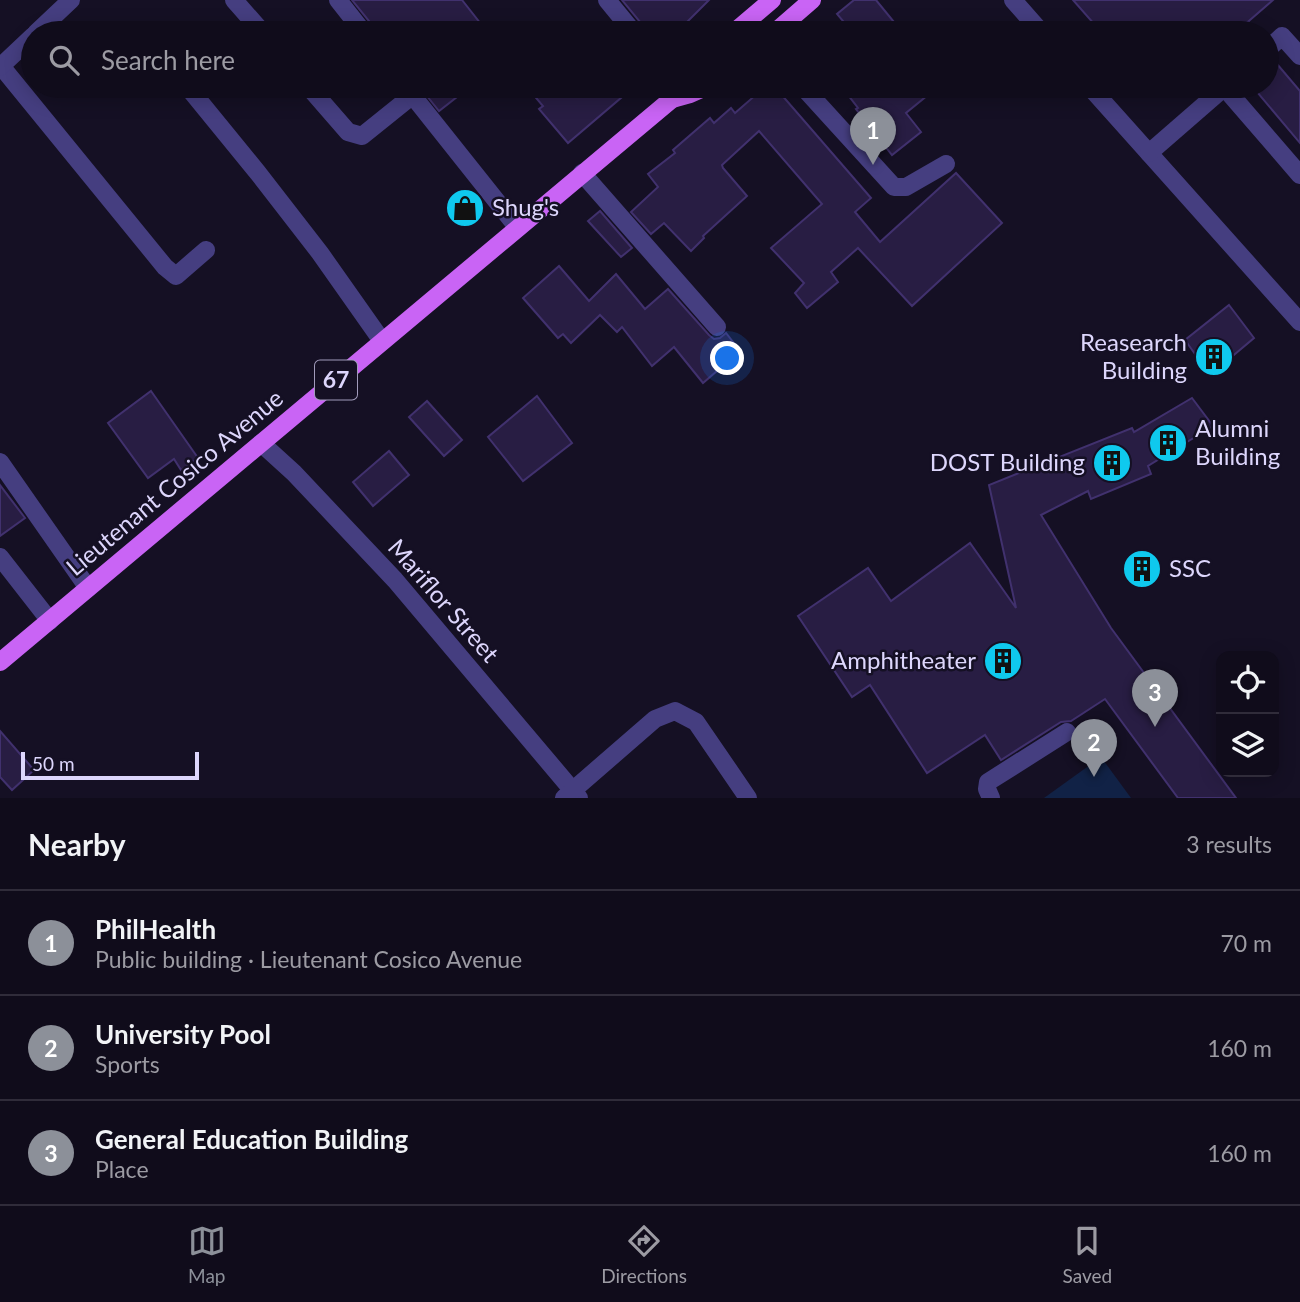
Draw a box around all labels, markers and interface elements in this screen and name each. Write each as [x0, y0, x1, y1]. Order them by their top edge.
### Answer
search box [21, 21, 1279, 98]
icon: search [45, 41, 83, 79]
text: Search here [101, 44, 235, 76]
pin: 1 [850, 107, 896, 165]
shop icon: Shug's [444, 187, 486, 229]
place label: Shug's [492, 192, 559, 221]
place label: Reasearch Building [1080, 327, 1187, 384]
building icon: Reasearch Building [1193, 336, 1235, 378]
your location [710, 341, 744, 375]
road number: 67 [315, 360, 357, 400]
street label: Lieutenant Cosico Avenue [60, 383, 288, 581]
place label: Alumni Building [1195, 413, 1280, 470]
building icon: Alumni Building [1147, 422, 1189, 464]
building icon: DOST Building [1091, 442, 1133, 484]
place label: DOST Building [930, 447, 1085, 476]
street label: Mariflor Street [383, 533, 506, 668]
building icon: SSC [1121, 548, 1163, 590]
place label: SSC [1169, 553, 1211, 582]
building icon: Amphitheater [982, 640, 1024, 682]
place label: Amphitheater [831, 645, 976, 674]
map controls [1216, 651, 1279, 777]
button: locate [1216, 651, 1279, 714]
pin: 3 [1132, 669, 1178, 727]
button: layers [1216, 714, 1279, 777]
pin: 2 [1071, 719, 1117, 777]
scale bar [21, 749, 200, 781]
text: 50 m [32, 752, 75, 775]
text: Nearby [28, 826, 126, 862]
text: 3 results [1186, 830, 1272, 858]
text: PhilHealth [95, 913, 216, 945]
text: 1 [44, 929, 58, 957]
text: 70 m [1221, 929, 1272, 957]
text: Public building · Lieutenant Cosico Avenue [95, 945, 522, 973]
text: University Pool [95, 1018, 271, 1050]
text: 2 [44, 1034, 58, 1062]
text: 160 m [1207, 1034, 1272, 1062]
text: Sports [95, 1050, 160, 1078]
text: General Education Building [95, 1123, 408, 1155]
text: 3 [44, 1139, 58, 1167]
text: 160 m [1207, 1139, 1272, 1167]
text: Place [95, 1155, 149, 1183]
tab: Map [188, 1222, 226, 1287]
tab: Directions [601, 1222, 687, 1287]
tab: Saved [1063, 1222, 1112, 1287]

